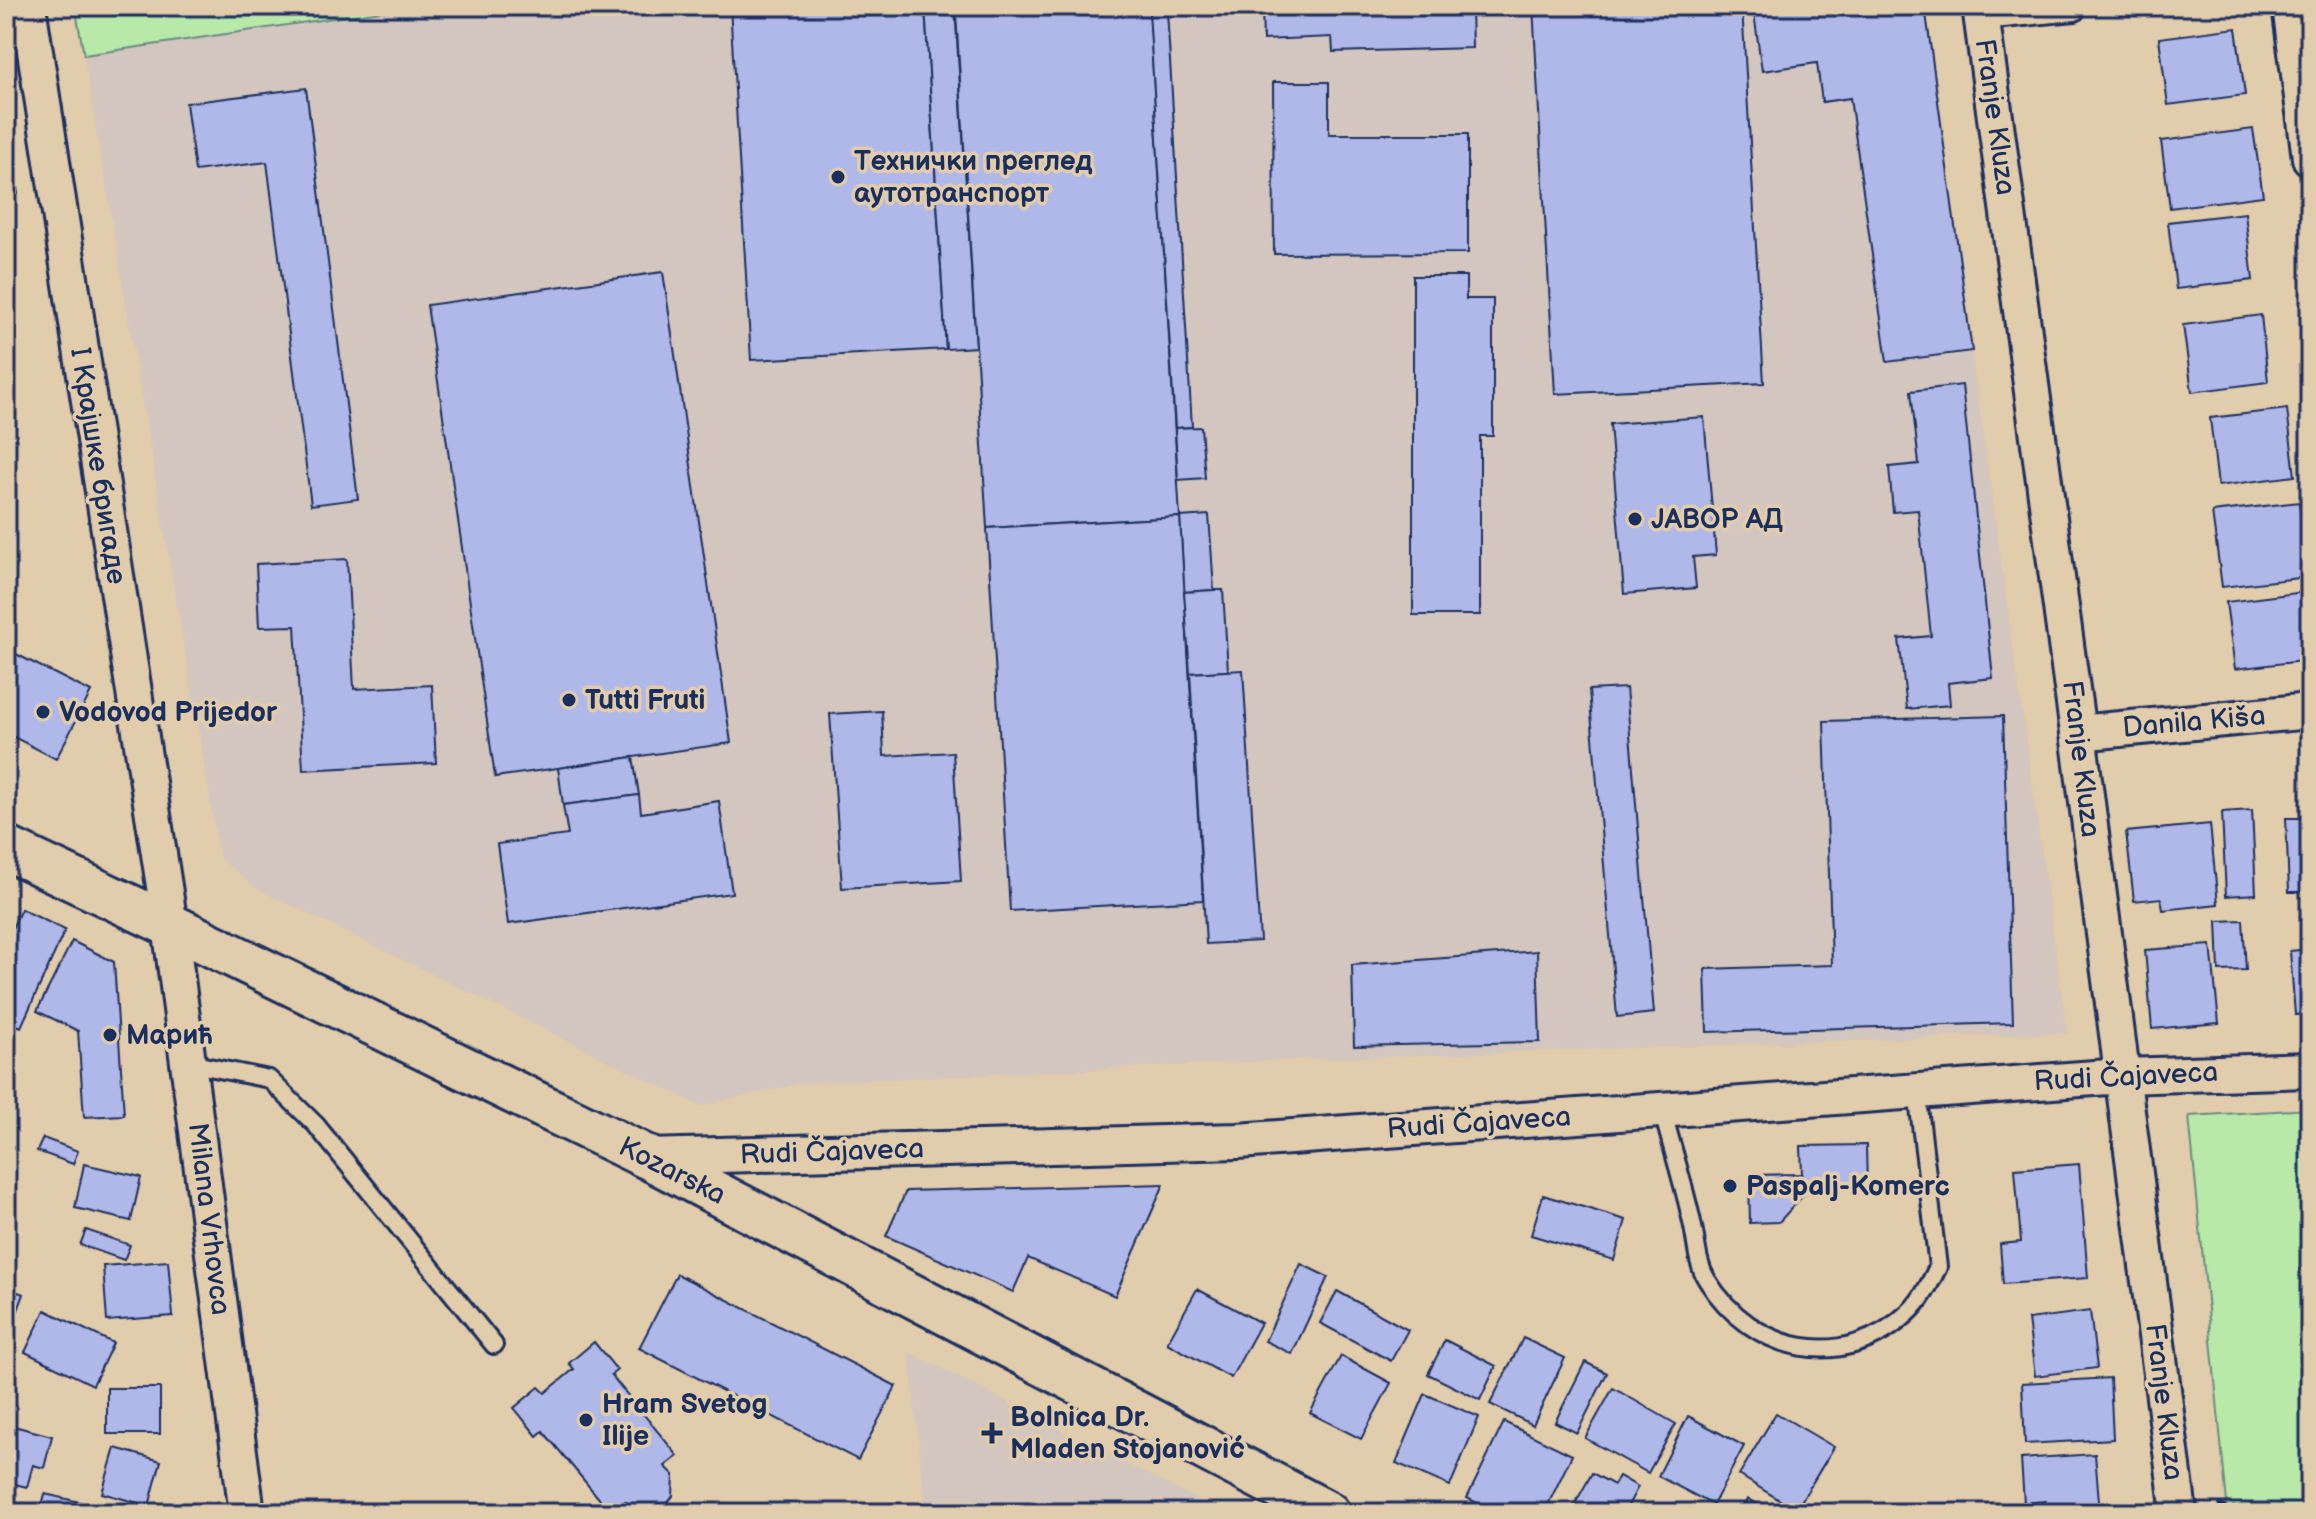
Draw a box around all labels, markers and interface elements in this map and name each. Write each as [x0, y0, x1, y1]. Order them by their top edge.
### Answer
street label: Franje Kluza [1968, 37, 2022, 197]
place label: Технички преглед аутотранспорт [854, 145, 1093, 210]
marker: Технички преглед аутотранспорт [829, 168, 847, 186]
street label: I Крајшке бригаде [63, 345, 133, 587]
place label: ЈАВОР АД [1651, 503, 1783, 536]
marker: ЈАВОР АД [1626, 510, 1644, 528]
street label: Franje Kluza [2055, 679, 2107, 839]
place label: Tutti Fruti [585, 684, 705, 717]
marker: Tutti Fruti [560, 691, 578, 709]
place label: Vodovod Prijedor [59, 696, 278, 729]
street label: Danila Kiša [2121, 699, 2267, 745]
marker: Vodovod Prijedor [34, 703, 52, 721]
place label: Марић [126, 1019, 213, 1052]
marker: Марић [101, 1026, 119, 1044]
street label: Rudi Čajaveca [2033, 1054, 2219, 1098]
street label: Rudi Čajaveca [1386, 1098, 1572, 1146]
street label: Milana Vrhovca [181, 1121, 237, 1317]
street label: Kozarska [613, 1130, 731, 1212]
street label: Rudi Čajaveca [739, 1130, 925, 1172]
place label: Paspalj-Komerc [1746, 1170, 1950, 1203]
marker: Paspalj-Komerc [1721, 1177, 1739, 1195]
street label: Franje Kluza [2138, 1322, 2190, 1482]
place label: Hram Svetog Ilije [602, 1388, 767, 1453]
place label: Bolnica Dr. Mladen Stojanović [1010, 1401, 1245, 1466]
marker: Hram Svetog Ilije [577, 1411, 595, 1429]
marker: Bolnica Dr. Mladen Stojanović [981, 1422, 1003, 1444]

